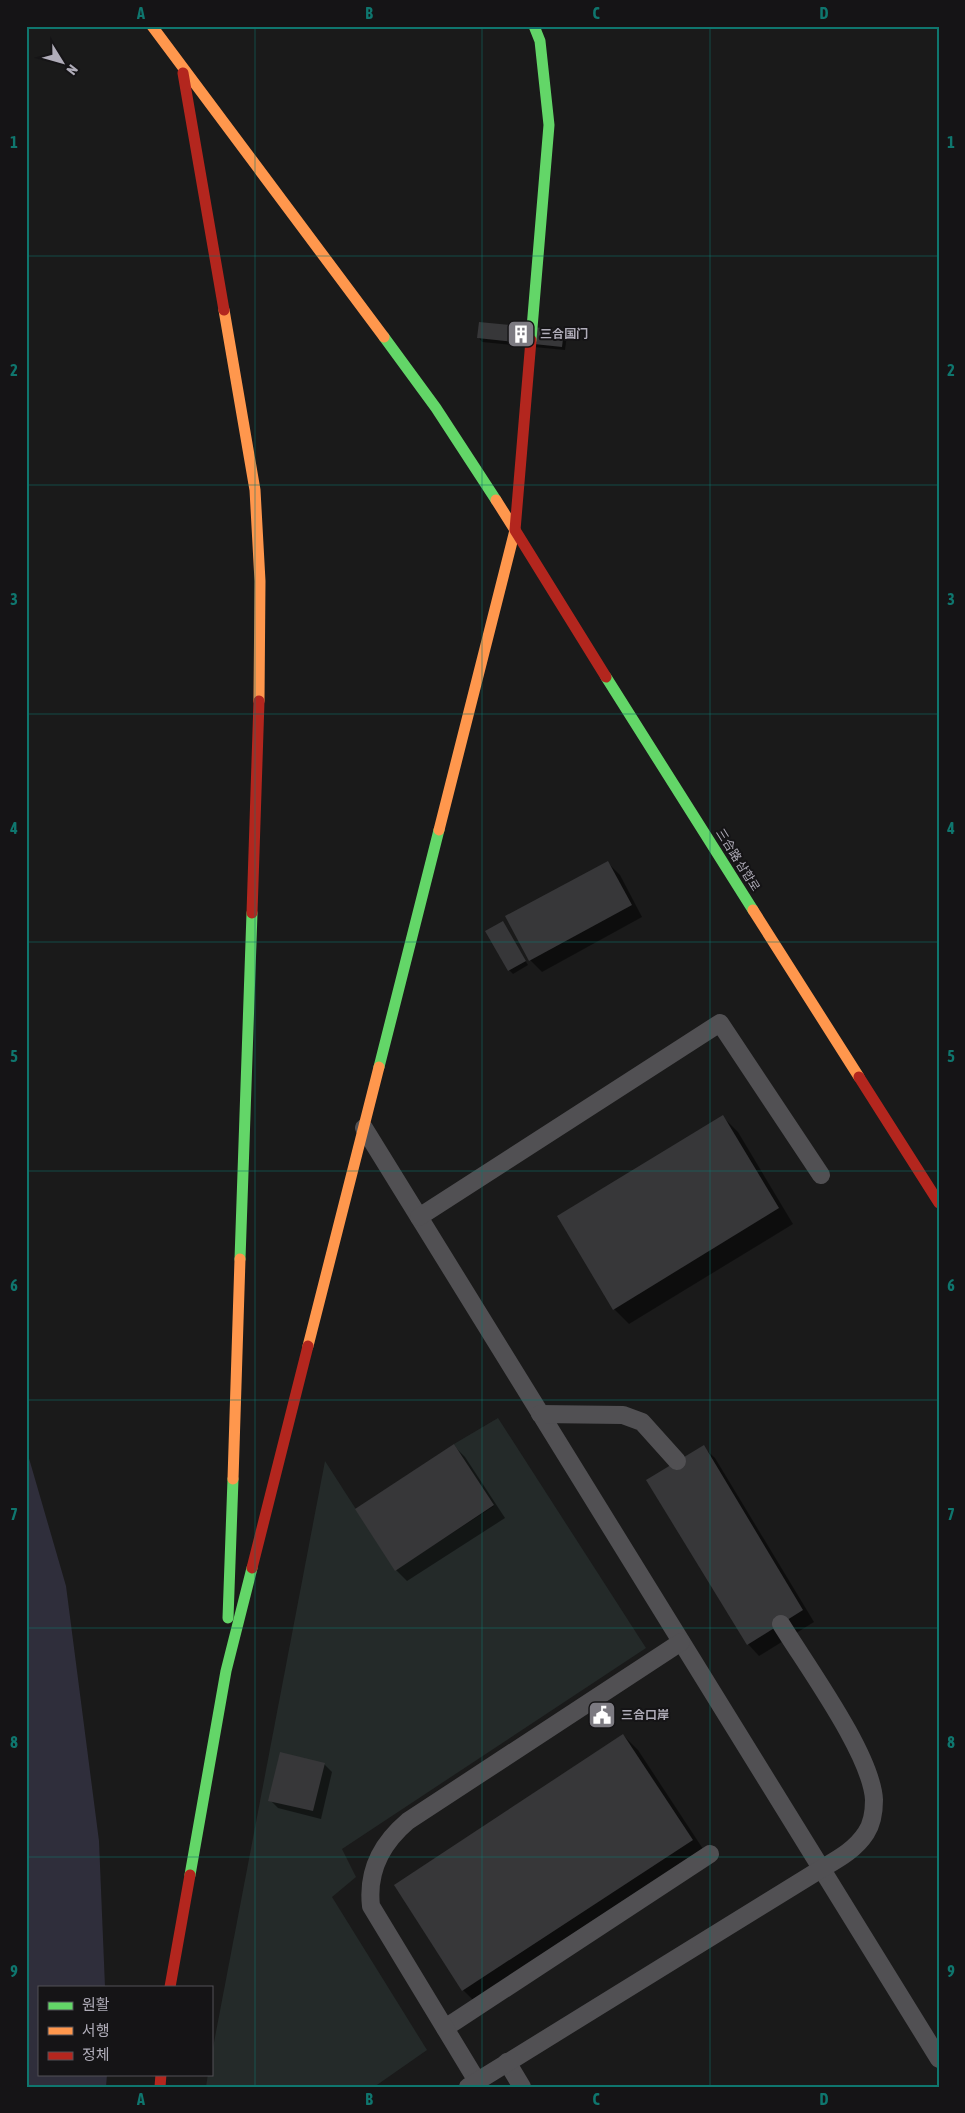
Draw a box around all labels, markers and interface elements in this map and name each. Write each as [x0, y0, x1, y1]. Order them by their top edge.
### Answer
text: A [136, 4, 145, 22]
text: B [365, 4, 373, 22]
text: C [592, 4, 600, 22]
text: D [820, 4, 829, 22]
north arrow [38, 38, 88, 88]
text: N [64, 62, 81, 78]
text: 1 [10, 133, 18, 151]
text: 1 [947, 133, 955, 151]
building icon: 三合国门 [506, 319, 536, 349]
place label: 三合国门 [540, 327, 588, 341]
text: 2 [10, 361, 18, 379]
text: 2 [947, 361, 955, 379]
text: 3 [10, 590, 18, 608]
text: 3 [947, 590, 955, 608]
text: 4 [9, 819, 18, 837]
text: 4 [946, 819, 955, 837]
street label: 三合路 삼합로 [713, 826, 763, 894]
text: 5 [10, 1047, 18, 1065]
text: 5 [947, 1047, 955, 1065]
text: 6 [10, 1276, 18, 1294]
text: 6 [947, 1276, 955, 1294]
text: 7 [10, 1505, 18, 1523]
text: 7 [947, 1505, 955, 1523]
public building icon: 三合口岸 [587, 1700, 617, 1730]
place label: 三合口岸 [621, 1708, 669, 1722]
text: 8 [10, 1733, 18, 1751]
text: 8 [947, 1733, 955, 1751]
text: 9 [10, 1962, 18, 1980]
text: 9 [947, 1962, 955, 1980]
legend [38, 1986, 212, 2076]
text: 원활 [82, 1996, 110, 2013]
text: 서행 [82, 2022, 110, 2039]
text: 정체 [82, 2046, 110, 2063]
text: A [136, 2090, 145, 2108]
text: B [365, 2090, 373, 2108]
text: C [592, 2090, 600, 2108]
text: D [820, 2090, 829, 2108]

